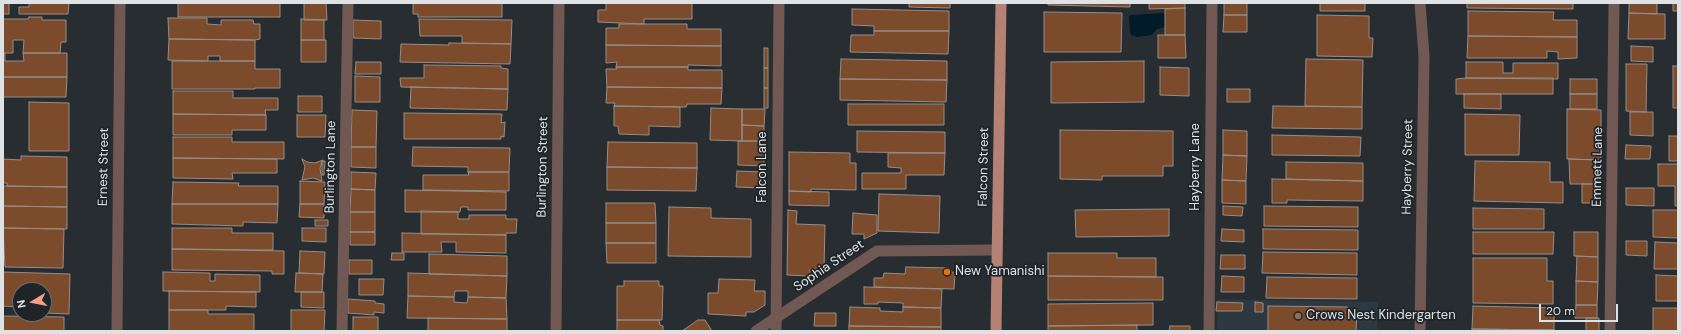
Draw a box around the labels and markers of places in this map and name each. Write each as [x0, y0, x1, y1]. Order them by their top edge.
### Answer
place label: New Yamanishi [955, 264, 1045, 280]
marker: New Yamanishi [942, 267, 952, 277]
place label: Crows Nest Kindergarten [1306, 308, 1456, 324]
marker: Crows Nest Kindergarten [1293, 311, 1303, 321]

